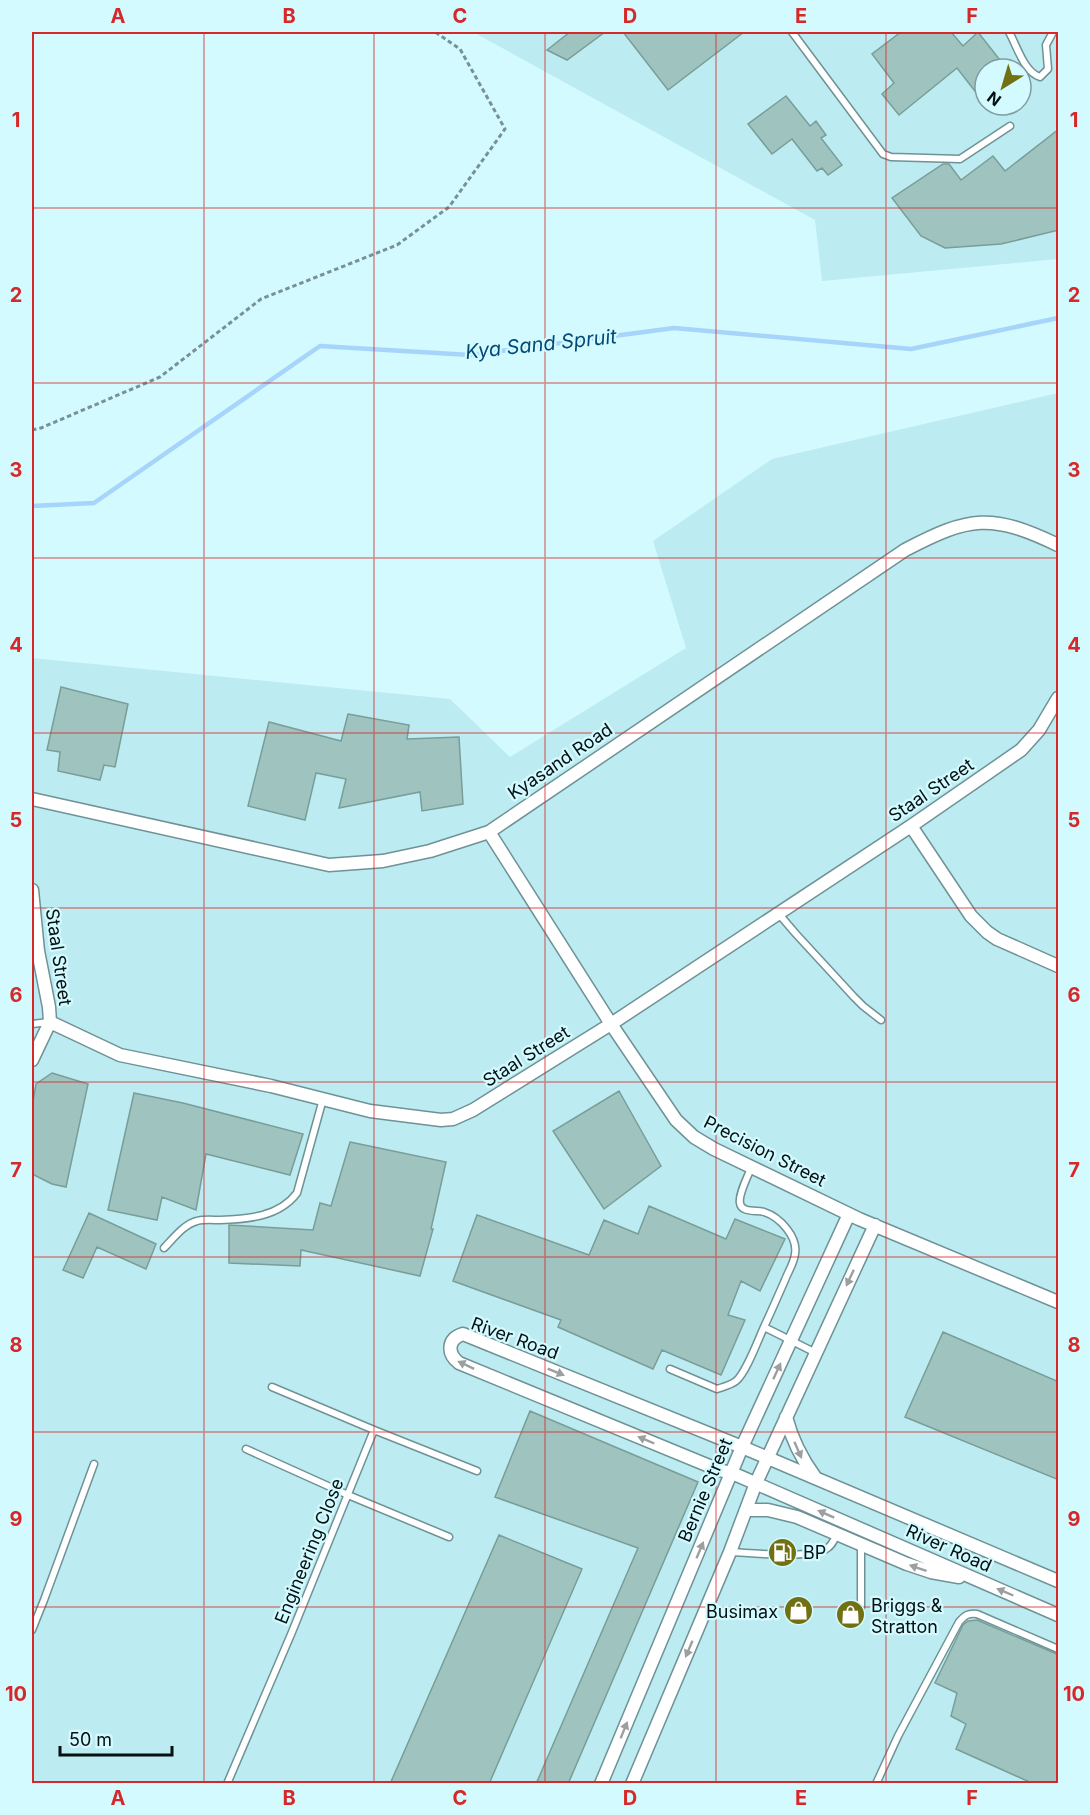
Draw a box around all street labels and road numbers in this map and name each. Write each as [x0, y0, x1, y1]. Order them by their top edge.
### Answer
street label: Kyasand Road [504, 718, 616, 804]
street label: Staal Street [885, 754, 978, 826]
street label: Staal Street [42, 907, 76, 1007]
street label: Staal Street [479, 1021, 573, 1091]
street label: Precision Street [700, 1111, 830, 1191]
street label: River Road [468, 1312, 562, 1364]
street label: Bernie Street [674, 1435, 736, 1545]
street label: Engineering Close [270, 1475, 348, 1627]
street label: River Road [903, 1520, 995, 1576]

